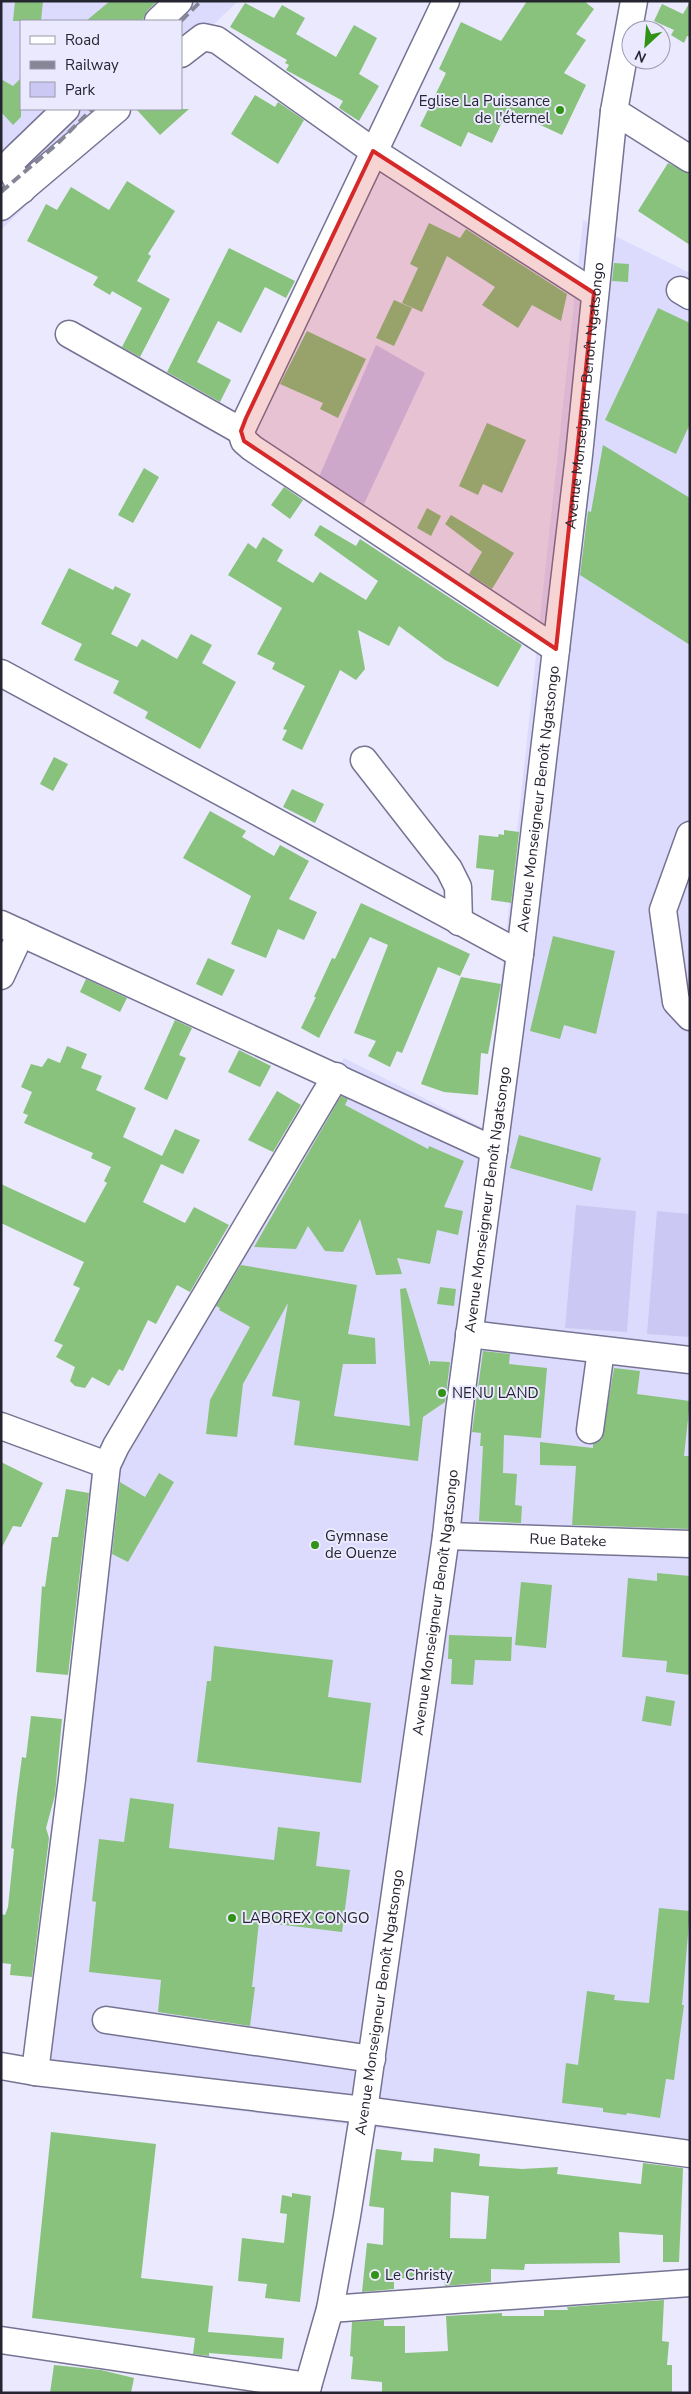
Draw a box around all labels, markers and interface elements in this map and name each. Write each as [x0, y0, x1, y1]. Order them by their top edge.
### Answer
legend [20, 20, 182, 110]
north arrow [621, 20, 671, 70]
text: Road [65, 30, 100, 50]
text: N [632, 45, 649, 67]
text: Railway [65, 55, 119, 75]
text: Park [65, 80, 95, 100]
place label: Eglise La Puissance de l'éternel [419, 91, 551, 128]
marker: Eglise La Puissance de l'éternel [554, 104, 566, 116]
street label: Avenue Monseigneur Benoît Ngatsongo [560, 261, 609, 530]
street label: Avenue Monseigneur Benoît Ngatsongo [513, 665, 564, 933]
street label: Avenue Monseigneur Benoît Ngatsongo [460, 1065, 515, 1334]
place label: NENU LAND [452, 1383, 539, 1403]
marker: NENU LAND [436, 1387, 448, 1399]
street label: Avenue Monseigneur Benoît Ngatsongo [408, 1468, 463, 1737]
place label: Gymnase de Ouenze [325, 1526, 397, 1563]
street label: Rue Bateke [529, 1529, 607, 1551]
marker: Gymnase de Ouenze [309, 1539, 321, 1551]
street label: Avenue Monseigneur Benoît Ngatsongo [350, 1868, 408, 2137]
place label: LABOREX CONGO [242, 1908, 369, 1928]
marker: LABOREX CONGO [226, 1912, 238, 1924]
place label: Le Christy [385, 2265, 453, 2285]
marker: Le Christy [369, 2269, 381, 2281]

